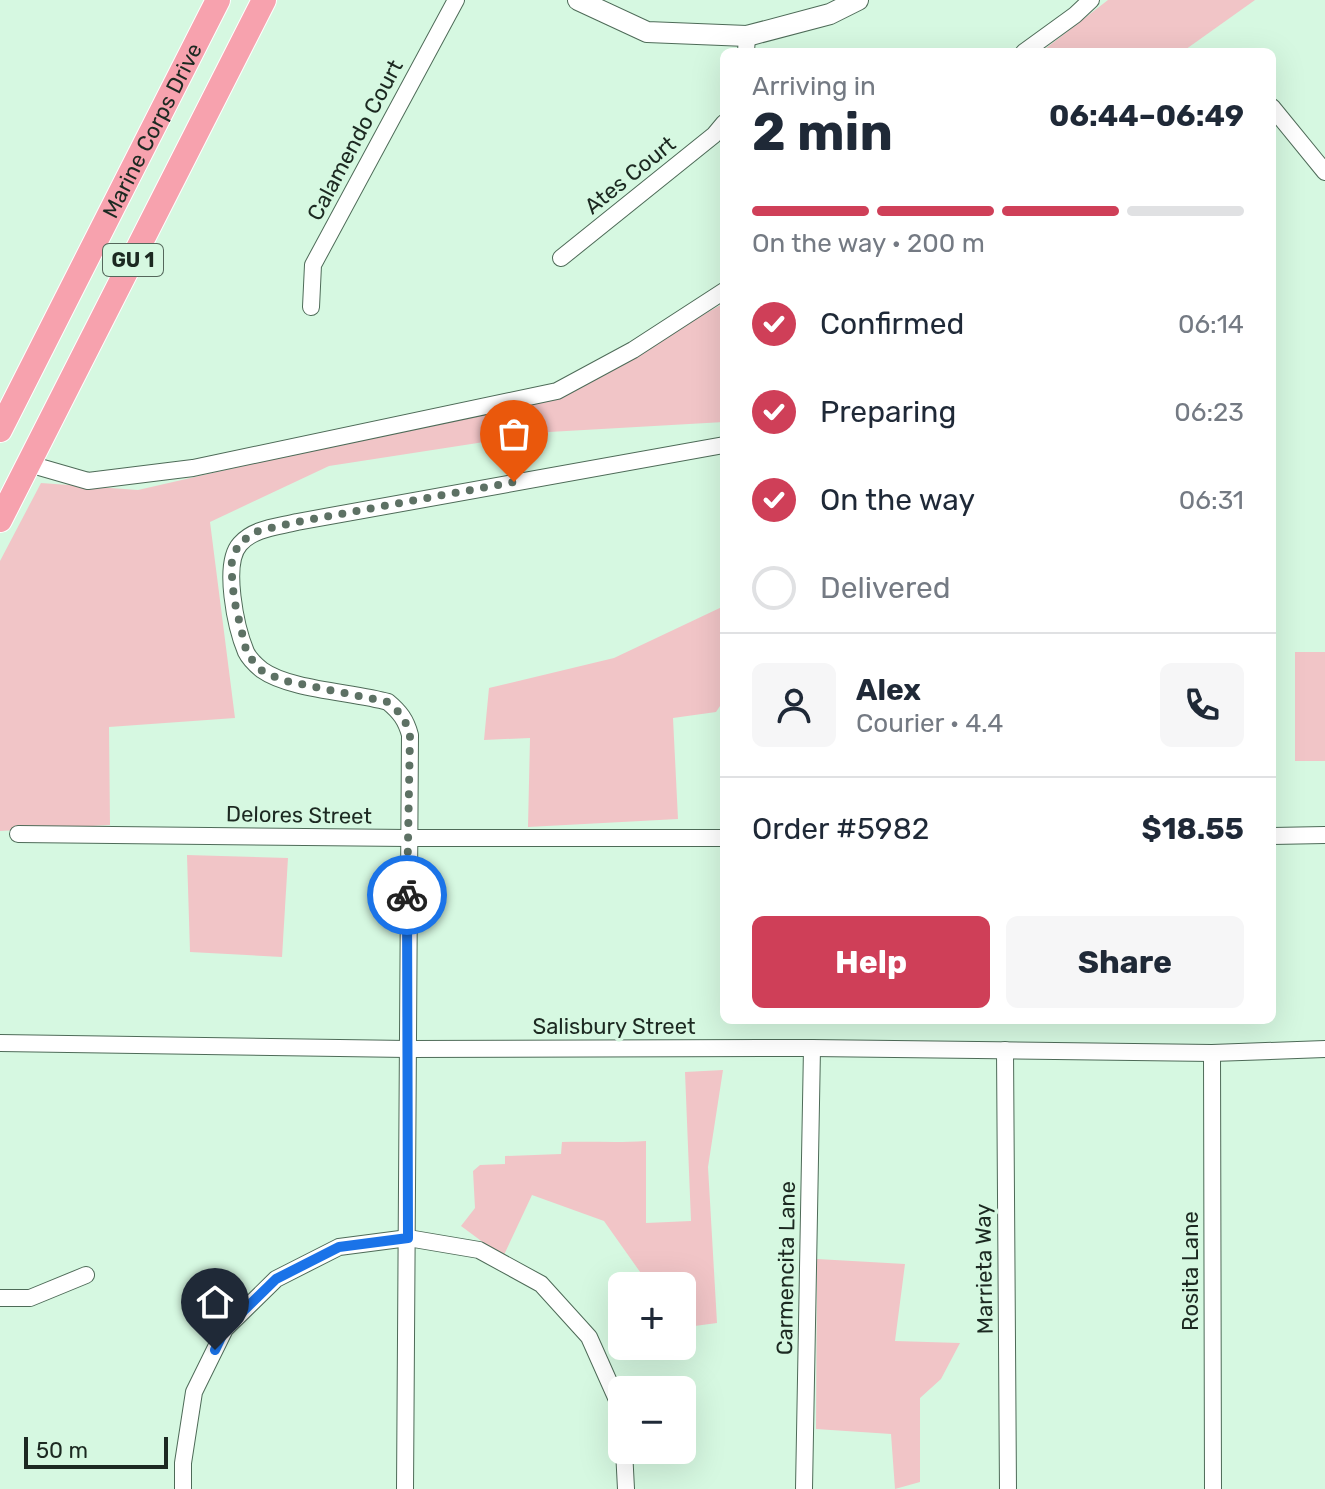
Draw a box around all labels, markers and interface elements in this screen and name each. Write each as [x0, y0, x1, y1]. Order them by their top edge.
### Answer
street label: Marine Corps Drive [96, 38, 208, 222]
street label: Calamendo Court [301, 55, 409, 225]
text: Arriving in [752, 71, 876, 102]
text: 06:44–06:49 [1049, 98, 1244, 134]
text: 2 min [752, 101, 893, 163]
street label: Ates Court [579, 130, 681, 220]
text: On the way · 200 m [752, 228, 985, 259]
road number: GU 1 [103, 244, 163, 276]
icon: check [752, 302, 796, 346]
text: Confirmed [820, 306, 964, 342]
text: 06:14 [1178, 309, 1244, 340]
icon: check [752, 390, 796, 434]
text: Preparing [820, 394, 956, 430]
text: 06:23 [1174, 397, 1244, 428]
pin [480, 400, 548, 482]
icon: bag [492, 412, 536, 456]
icon: check [752, 478, 796, 522]
text: On the way [820, 482, 975, 518]
text: 06:31 [1179, 485, 1244, 516]
text: Delivered [820, 570, 951, 606]
button: person [752, 663, 836, 747]
button: phone [1160, 663, 1244, 747]
text: Alex [856, 672, 921, 708]
text: Courier · 4.4 [856, 708, 1003, 739]
street label: Delores Street [226, 800, 373, 830]
text: Order #5982 [752, 811, 929, 847]
text: $18.55 [1142, 811, 1244, 847]
courier [367, 855, 447, 935]
icon: bike [385, 873, 429, 917]
button: Help [752, 916, 990, 1008]
button: Share [1006, 916, 1244, 1008]
street label: Salisbury Street [533, 1013, 696, 1040]
street label: Carmencita Lane [771, 1181, 801, 1355]
street label: Marrieta Way [969, 1203, 999, 1335]
street label: Rosita Lane [1177, 1211, 1204, 1331]
pin [181, 1268, 249, 1350]
map controls [608, 1272, 696, 1464]
button: + [608, 1272, 696, 1360]
icon: home [193, 1280, 237, 1324]
button: − [608, 1376, 696, 1464]
scale bar [24, 1433, 168, 1469]
text: 50 m [36, 1437, 88, 1464]

